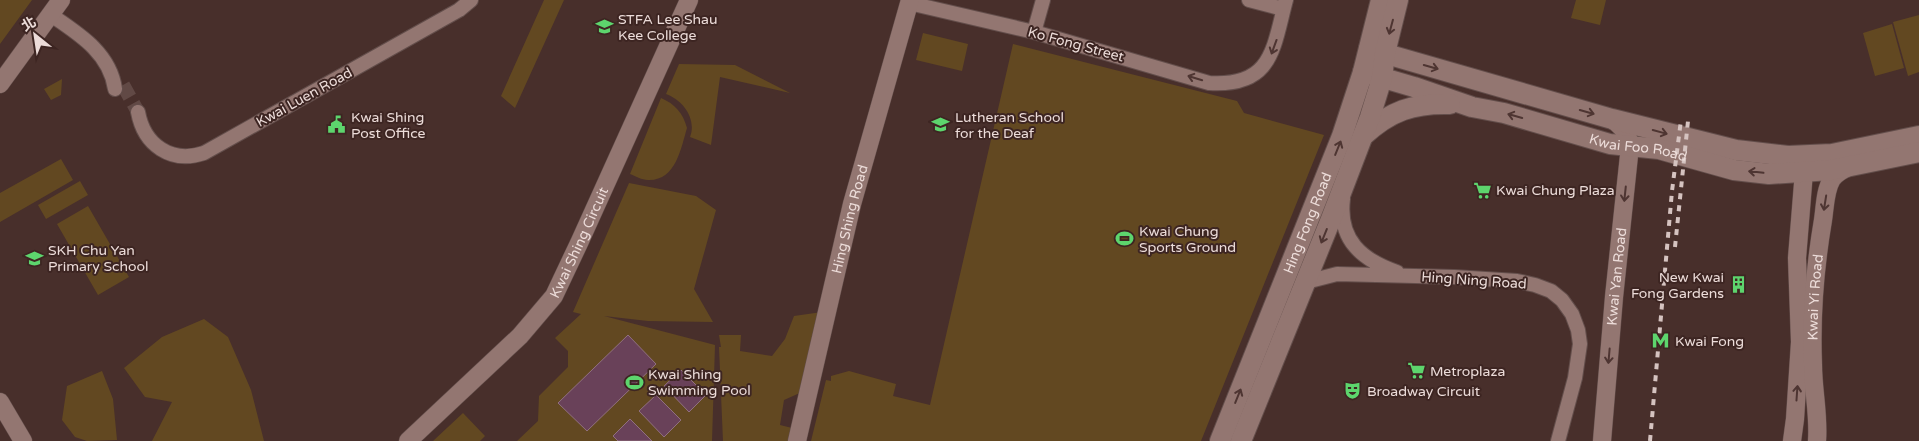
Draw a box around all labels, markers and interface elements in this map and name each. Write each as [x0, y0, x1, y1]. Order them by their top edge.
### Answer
north arrow [10, 10, 60, 60]
place label: STFA Lee Shau Kee College [618, 11, 717, 44]
text: 北 [18, 13, 39, 35]
school or university icon: STFA Lee Shau Kee College [594, 17, 614, 37]
one-way arrow [1386, 18, 1395, 34]
street label: Ko Fong Street [1026, 23, 1127, 66]
one-way arrow [1269, 38, 1278, 54]
one-way arrow [1423, 62, 1439, 72]
street label: Kwai Luen Road [253, 64, 355, 131]
one-way arrow [1187, 73, 1203, 83]
one-way arrow [1579, 108, 1595, 118]
place label: Kwai Shing Post Office [351, 109, 426, 142]
place label: Lutheran School for the Deaf [955, 109, 1064, 142]
one-way arrow [1508, 111, 1524, 121]
public building icon: Kwai Shing Post Office [327, 115, 347, 135]
school or university icon: Lutheran School for the Deaf [931, 115, 951, 135]
one-way arrow [1651, 128, 1667, 137]
street label: Kwai Foo Road [1587, 130, 1689, 165]
one-way arrow [1333, 141, 1343, 156]
street label: Hing Shing Road [828, 163, 872, 275]
one-way arrow [1748, 167, 1764, 177]
street label: Hing Fong Road [1280, 170, 1336, 276]
supermarket icon: Kwai Chung Plaza [1472, 180, 1492, 200]
place label: Kwai Chung Plaza [1496, 182, 1615, 199]
street label: Kwai Shing Circuit [546, 184, 612, 301]
one-way arrow [1620, 186, 1630, 202]
one-way arrow [1820, 195, 1830, 211]
place label: Kwai Chung Sports Ground [1139, 223, 1236, 256]
street label: Kwai Yan Road [1604, 227, 1630, 326]
one-way arrow [1319, 228, 1328, 243]
sports icon: Kwai Chung Sports Ground [1115, 229, 1135, 249]
place label: SKH Chu Yan Primary School [48, 242, 149, 275]
school or university icon: SKH Chu Yan Primary School [24, 248, 44, 268]
street label: Kwai Yi Road [1804, 253, 1827, 341]
street label: Hing Ning Road [1421, 268, 1527, 293]
place label: New Kwai Fong Gardens [1631, 269, 1724, 302]
building icon: New Kwai Fong Gardens [1728, 275, 1748, 295]
metro station icon: Kwai Fong [1651, 331, 1671, 351]
place label: Kwai Fong [1675, 333, 1744, 350]
one-way arrow [1605, 348, 1614, 364]
supermarket icon: Metroplaza [1406, 361, 1426, 381]
place label: Metroplaza [1430, 363, 1505, 380]
place label: Kwai Shing Swimming Pool [648, 366, 751, 399]
sports icon: Kwai Shing Swimming Pool [624, 372, 644, 392]
theatre icon: Broadway Circuit [1343, 381, 1363, 401]
place label: Broadway Circuit [1367, 383, 1481, 400]
one-way arrow [1792, 385, 1802, 401]
one-way arrow [1234, 389, 1243, 404]

